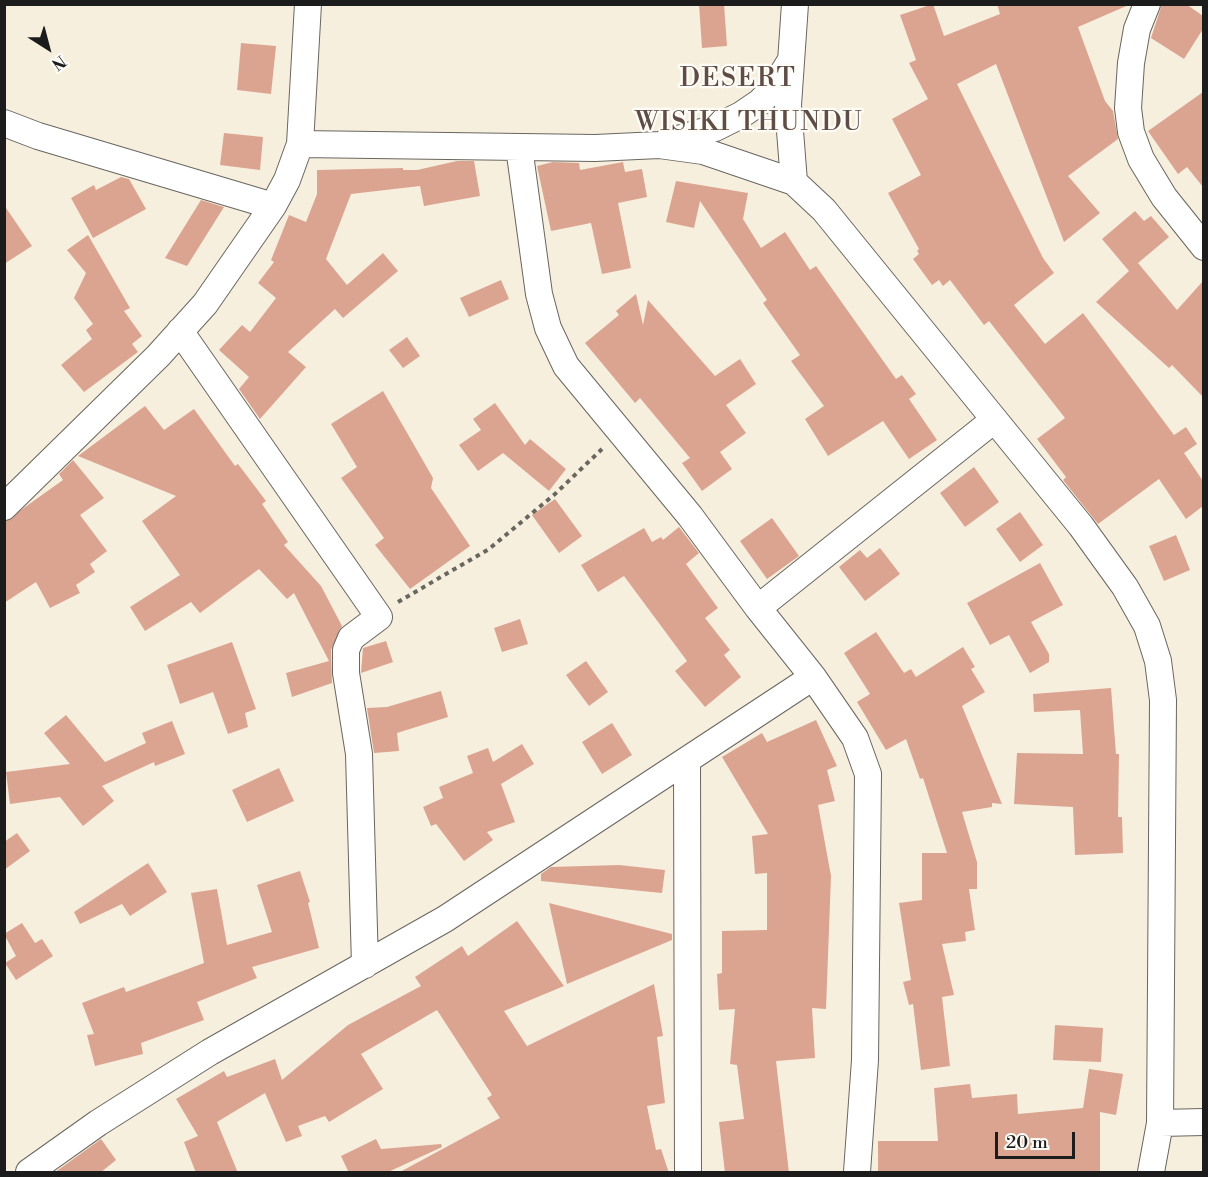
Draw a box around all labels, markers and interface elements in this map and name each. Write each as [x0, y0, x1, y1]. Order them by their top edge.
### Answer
north arrow [18, 18, 78, 78]
text: N [48, 51, 70, 74]
district label: DESERT [680, 64, 796, 96]
district label: WISIKI THUNDU [635, 108, 863, 140]
scale bar [998, 1120, 1078, 1158]
text: 20 m [1006, 1131, 1048, 1154]

